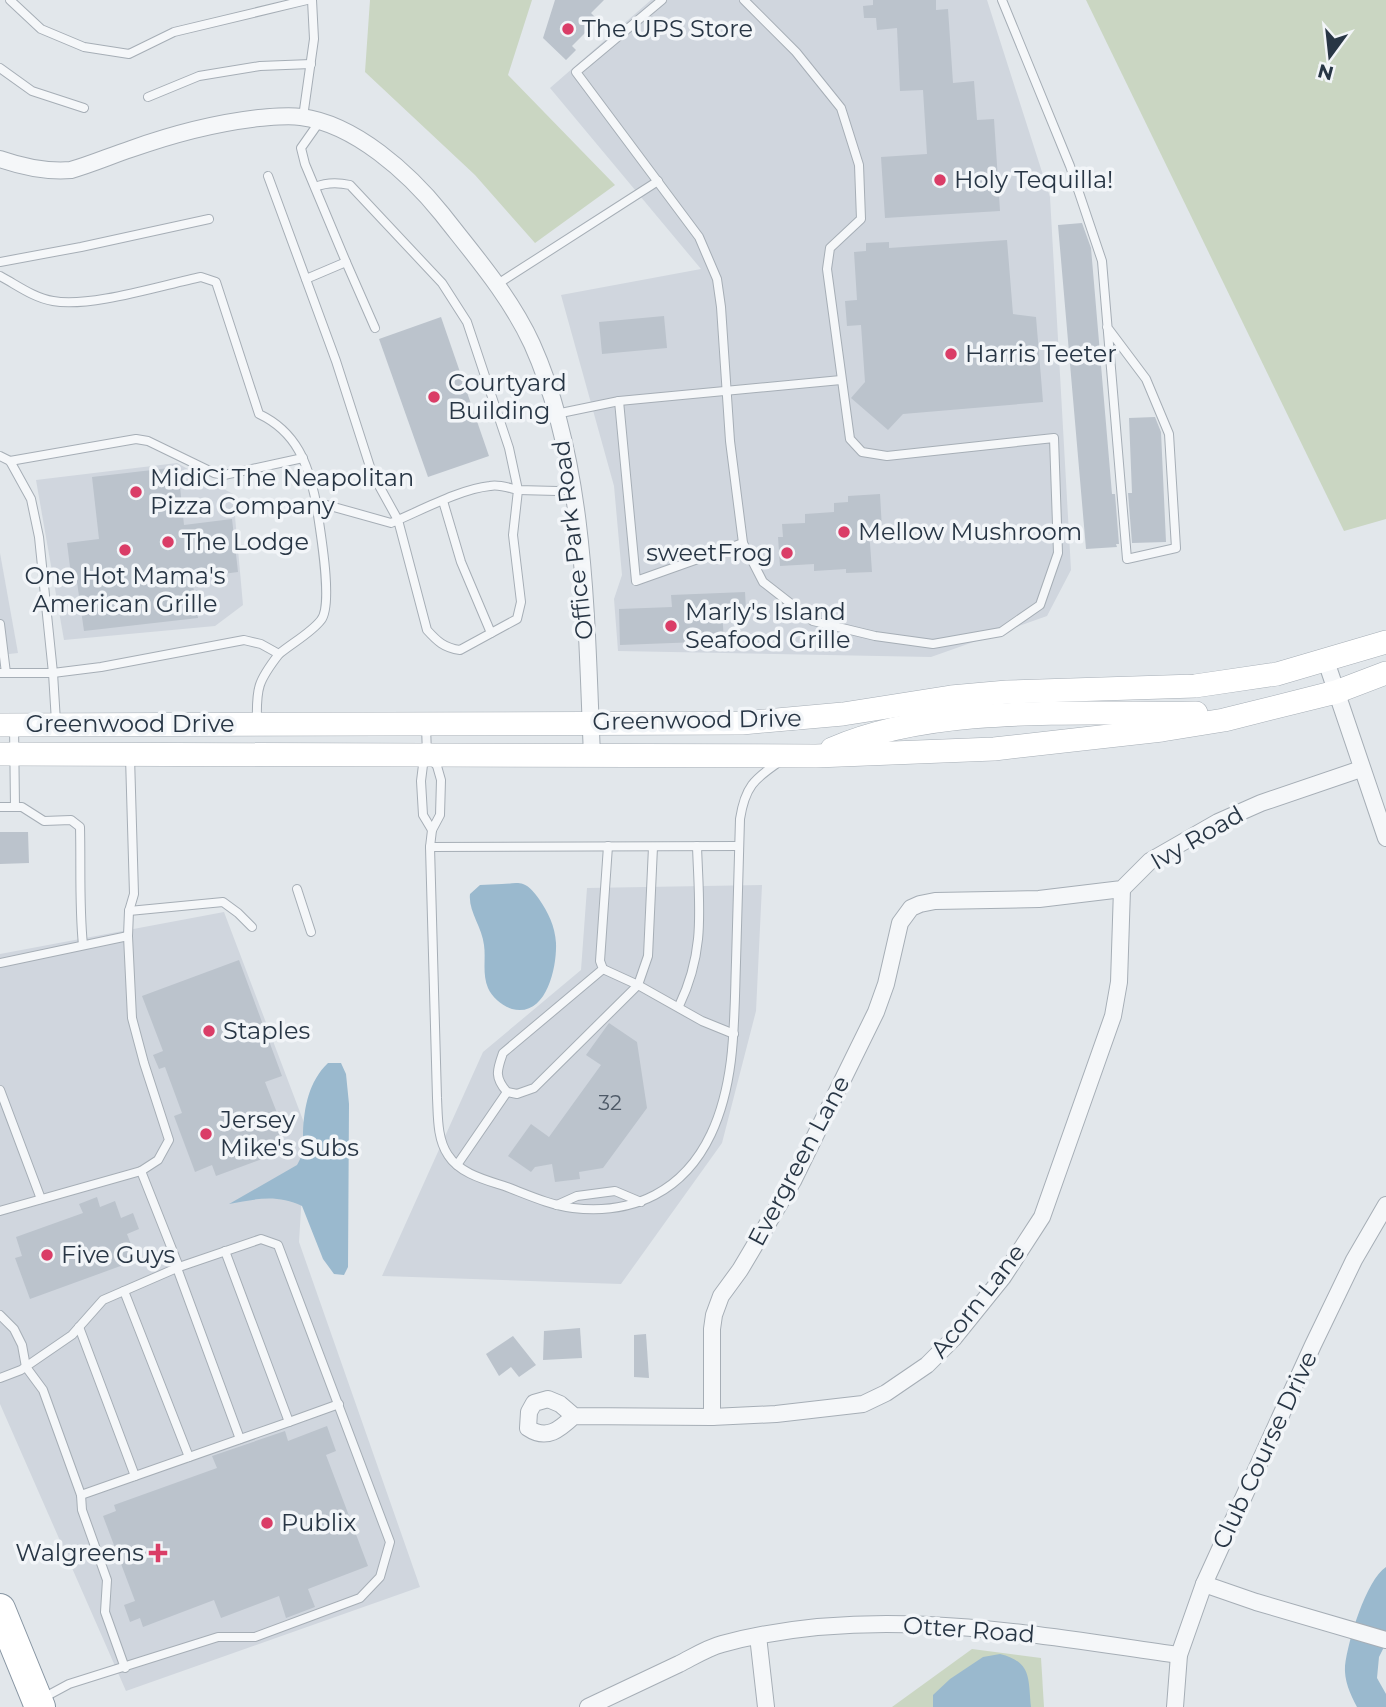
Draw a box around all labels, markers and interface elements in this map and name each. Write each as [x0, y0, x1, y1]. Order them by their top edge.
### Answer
place label: The UPS Store [582, 14, 753, 43]
marker: The UPS Store [560, 21, 576, 37]
north arrow [1295, 21, 1365, 91]
text: N [1315, 59, 1336, 85]
place label: Holy Tequilla! [954, 165, 1113, 194]
marker: Holy Tequilla! [932, 172, 948, 188]
place label: Harris Teeter [965, 339, 1117, 368]
marker: Harris Teeter [943, 346, 959, 362]
place label: Courtyard Building [448, 368, 567, 425]
marker: Courtyard Building [426, 389, 442, 405]
street label: Office Park Road [546, 439, 599, 642]
place label: MidiCi The Neapolitan Pizza Company [150, 463, 414, 520]
marker: MidiCi The Neapolitan Pizza Company [128, 484, 144, 500]
place label: Mellow Mushroom [858, 517, 1082, 546]
marker: Mellow Mushroom [836, 524, 852, 540]
place label: The Lodge [182, 527, 309, 556]
marker: The Lodge [160, 534, 176, 550]
place label: sweetFrog [646, 538, 773, 567]
marker: One Hot Mama's American Grille [117, 542, 133, 558]
marker: sweetFrog [779, 545, 795, 561]
place label: One Hot Mama's American Grille [25, 561, 226, 618]
place label: Marly's Island Seafood Grille [685, 597, 851, 654]
marker: Marly's Island Seafood Grille [663, 618, 679, 634]
street label: Greenwood Drive [592, 703, 802, 736]
street label: Greenwood Drive [25, 709, 235, 738]
street label: Ivy Road [1145, 799, 1248, 876]
place label: Staples [223, 1016, 310, 1045]
marker: Staples [201, 1023, 217, 1039]
street label: Evergreen Lane [741, 1071, 856, 1251]
house number: 32 [598, 1090, 622, 1115]
place label: Jersey Mike's Subs [219, 1105, 359, 1162]
marker: Jersey Mike's Subs [198, 1126, 214, 1142]
street label: Acorn Lane [924, 1238, 1031, 1363]
place label: Five Guys [61, 1240, 175, 1269]
marker: Five Guys [39, 1247, 55, 1263]
street label: Club Course Drive [1206, 1346, 1323, 1553]
place label: Publix [281, 1508, 357, 1537]
marker: Publix [259, 1515, 275, 1531]
place label: Walgreens [15, 1538, 144, 1567]
marker: Walgreens [150, 1545, 166, 1561]
street label: Otter Road [902, 1610, 1036, 1649]

